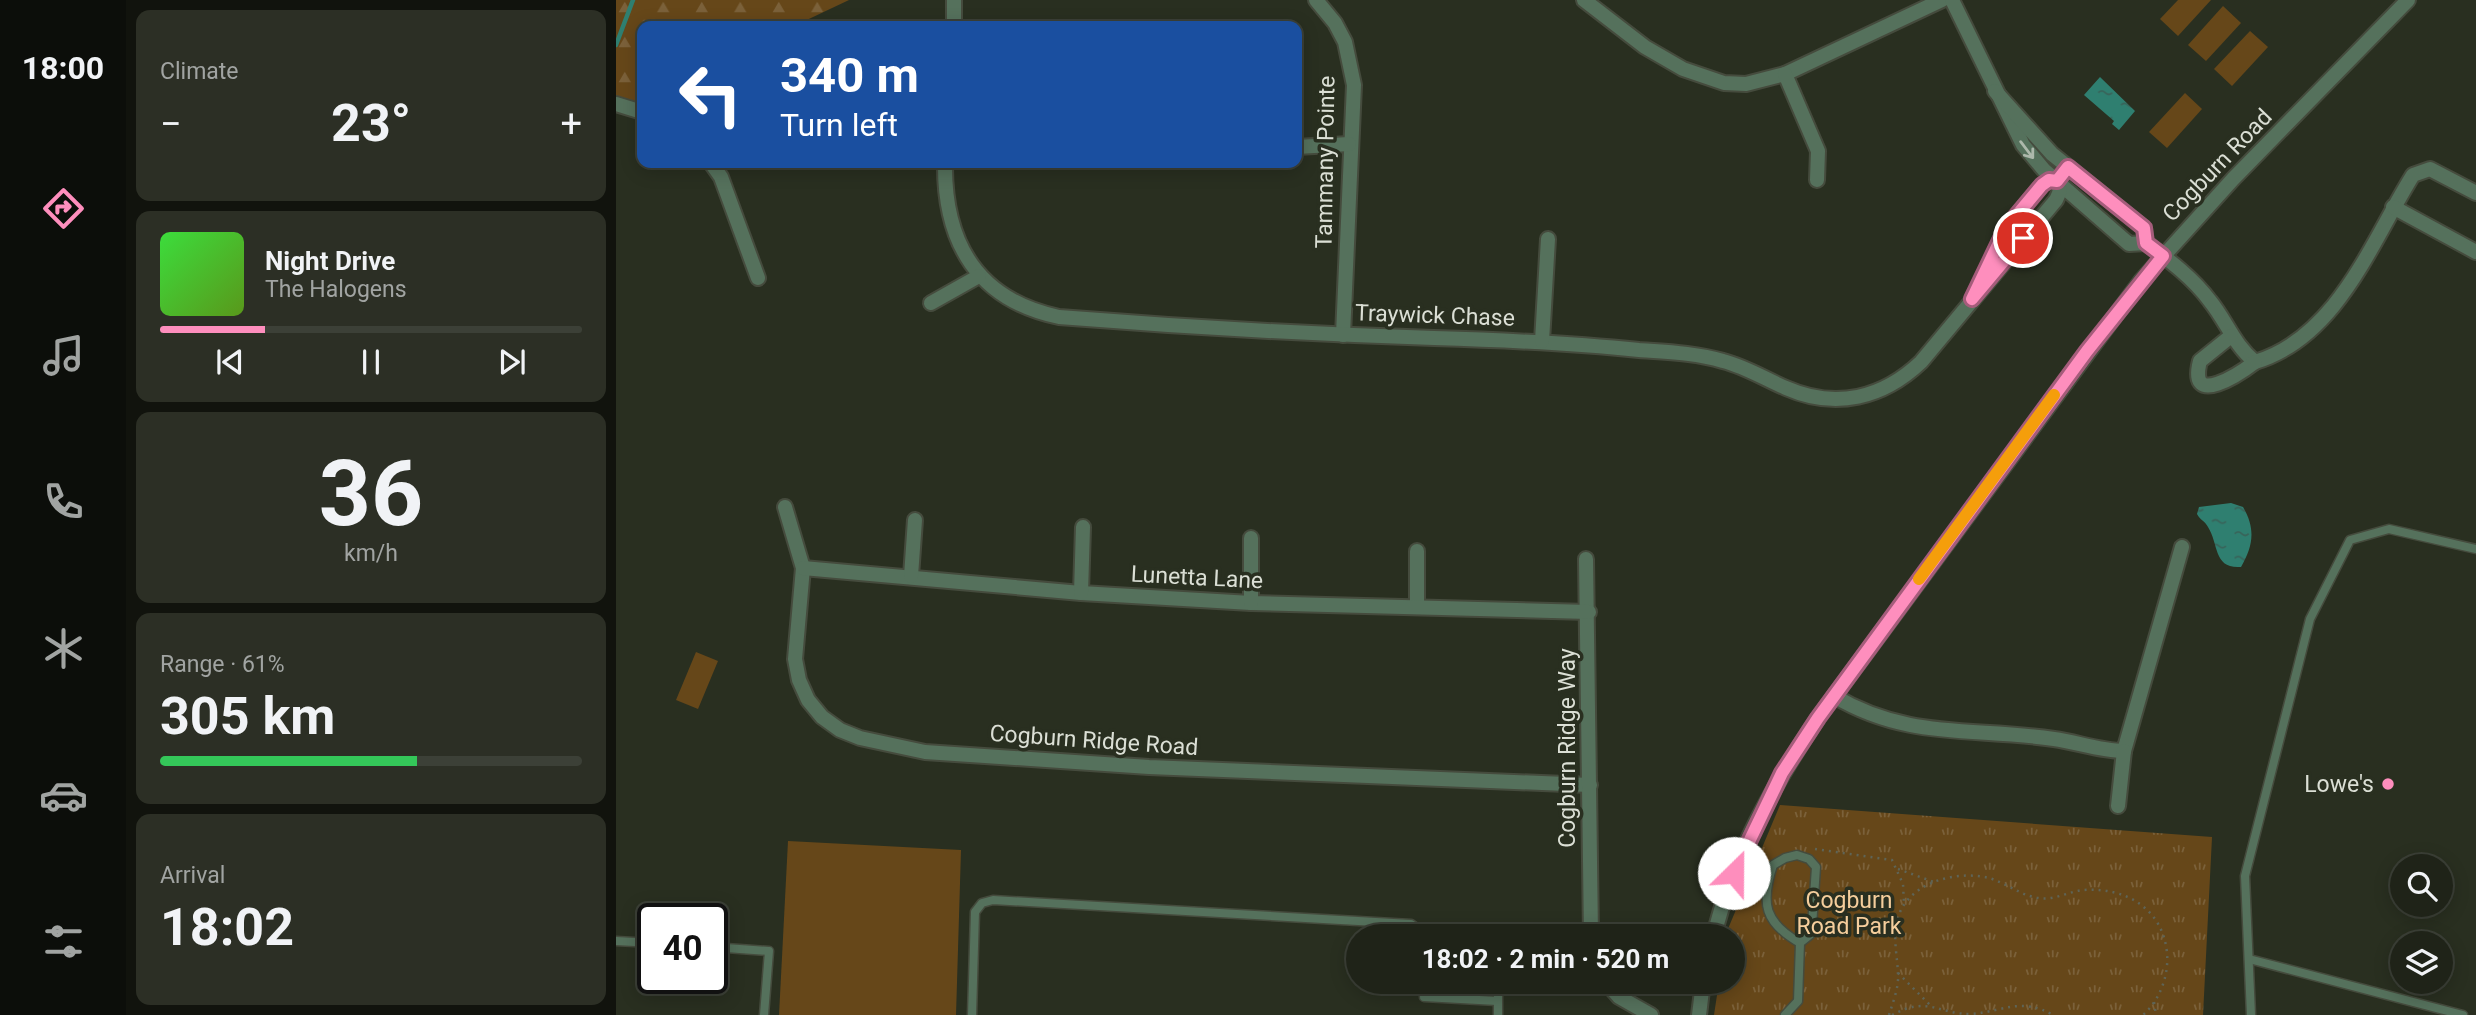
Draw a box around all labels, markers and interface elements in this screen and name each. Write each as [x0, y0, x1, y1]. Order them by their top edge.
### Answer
text: 340 m [780, 47, 919, 104]
text: 18:00 [22, 49, 104, 87]
icon: left [665, 49, 756, 140]
text: Climate [160, 58, 239, 85]
street label: Tammany Pointe [1310, 75, 1341, 249]
text: 23° [331, 93, 411, 154]
text: − [160, 102, 182, 146]
text: + [560, 102, 582, 146]
street label: Cogburn Road [2157, 104, 2278, 227]
text: Turn left [780, 106, 898, 144]
one-way arrow [2020, 140, 2035, 159]
icon: directions [39, 184, 88, 233]
pin [1993, 208, 2053, 268]
icon: arrive [2004, 219, 2042, 257]
text: Night Drive [265, 246, 395, 276]
text: The Halogens [265, 276, 407, 303]
street label: Traywick Chase [1355, 299, 1515, 332]
icon: music [39, 331, 88, 380]
icon: previous [211, 343, 249, 381]
icon: pause [352, 343, 390, 381]
icon: next [493, 343, 531, 381]
text: 36 [319, 441, 423, 547]
icon: phone [39, 477, 88, 526]
text: km/h [344, 540, 398, 567]
street label: Lunetta Lane [1130, 561, 1264, 594]
icon: climate [39, 624, 88, 673]
street label: Cogburn Ridge Way [1554, 648, 1581, 848]
text: Range · 61% [160, 651, 285, 678]
text: 305 km [160, 686, 335, 747]
street label: Cogburn Ridge Road [989, 720, 1199, 761]
icon: car [39, 771, 88, 820]
place label: Lowe's [2304, 771, 2374, 798]
marker: Lowe's [2380, 776, 2396, 792]
position arrow [1697, 836, 1771, 910]
map controls [2390, 854, 2453, 994]
button: search [2390, 854, 2453, 917]
text: Arrival [160, 862, 225, 889]
park label: Cogburn Road Park [1797, 887, 1902, 940]
text: 18:02 [160, 897, 294, 958]
speed limit sign: 40 [637, 903, 728, 994]
icon: filters [39, 917, 88, 966]
button: layers [2390, 931, 2453, 994]
text: 18:02 · 2 min · 520 m [1422, 944, 1669, 974]

